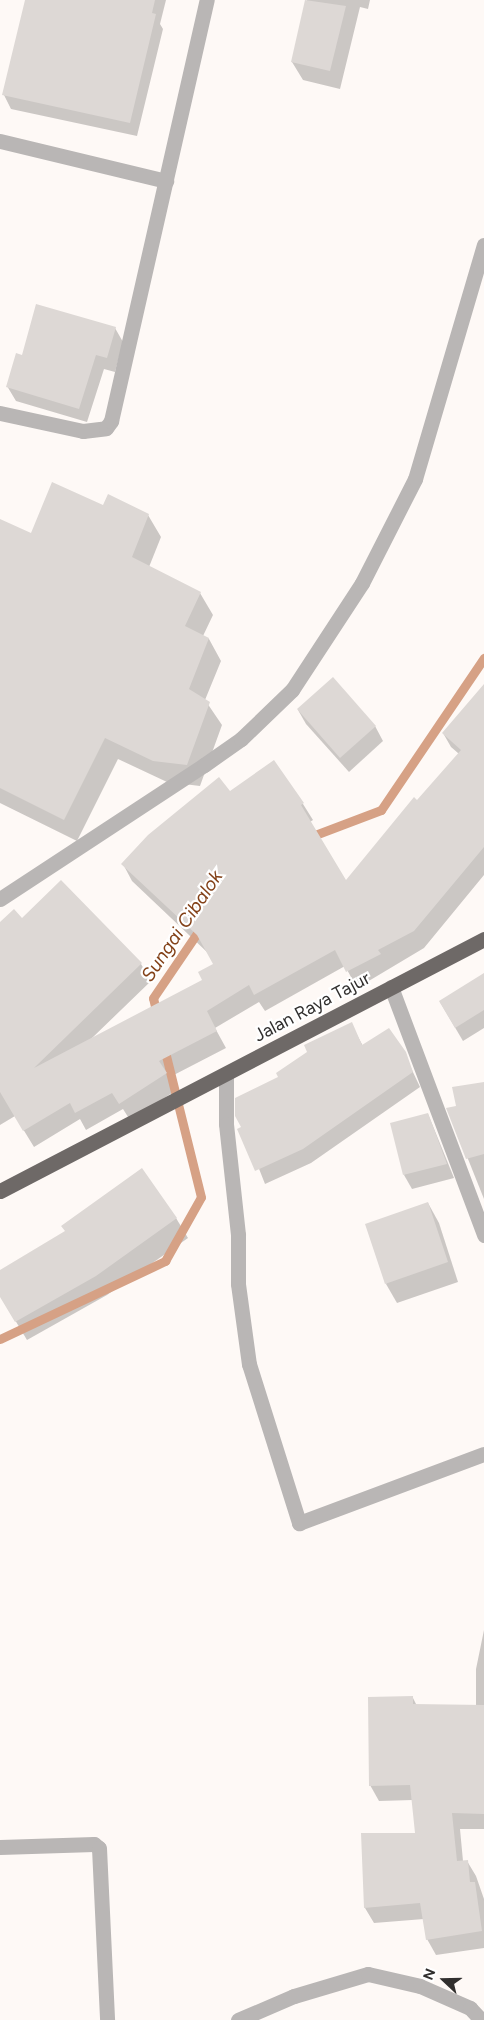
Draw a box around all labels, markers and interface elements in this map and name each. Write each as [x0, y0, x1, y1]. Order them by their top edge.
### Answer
water label: Sungai Cibalok [136, 866, 228, 986]
street label: Jalan Raya Tajur [250, 967, 374, 1047]
north arrow [419, 1955, 469, 2005]
text: N [420, 1966, 439, 1983]

